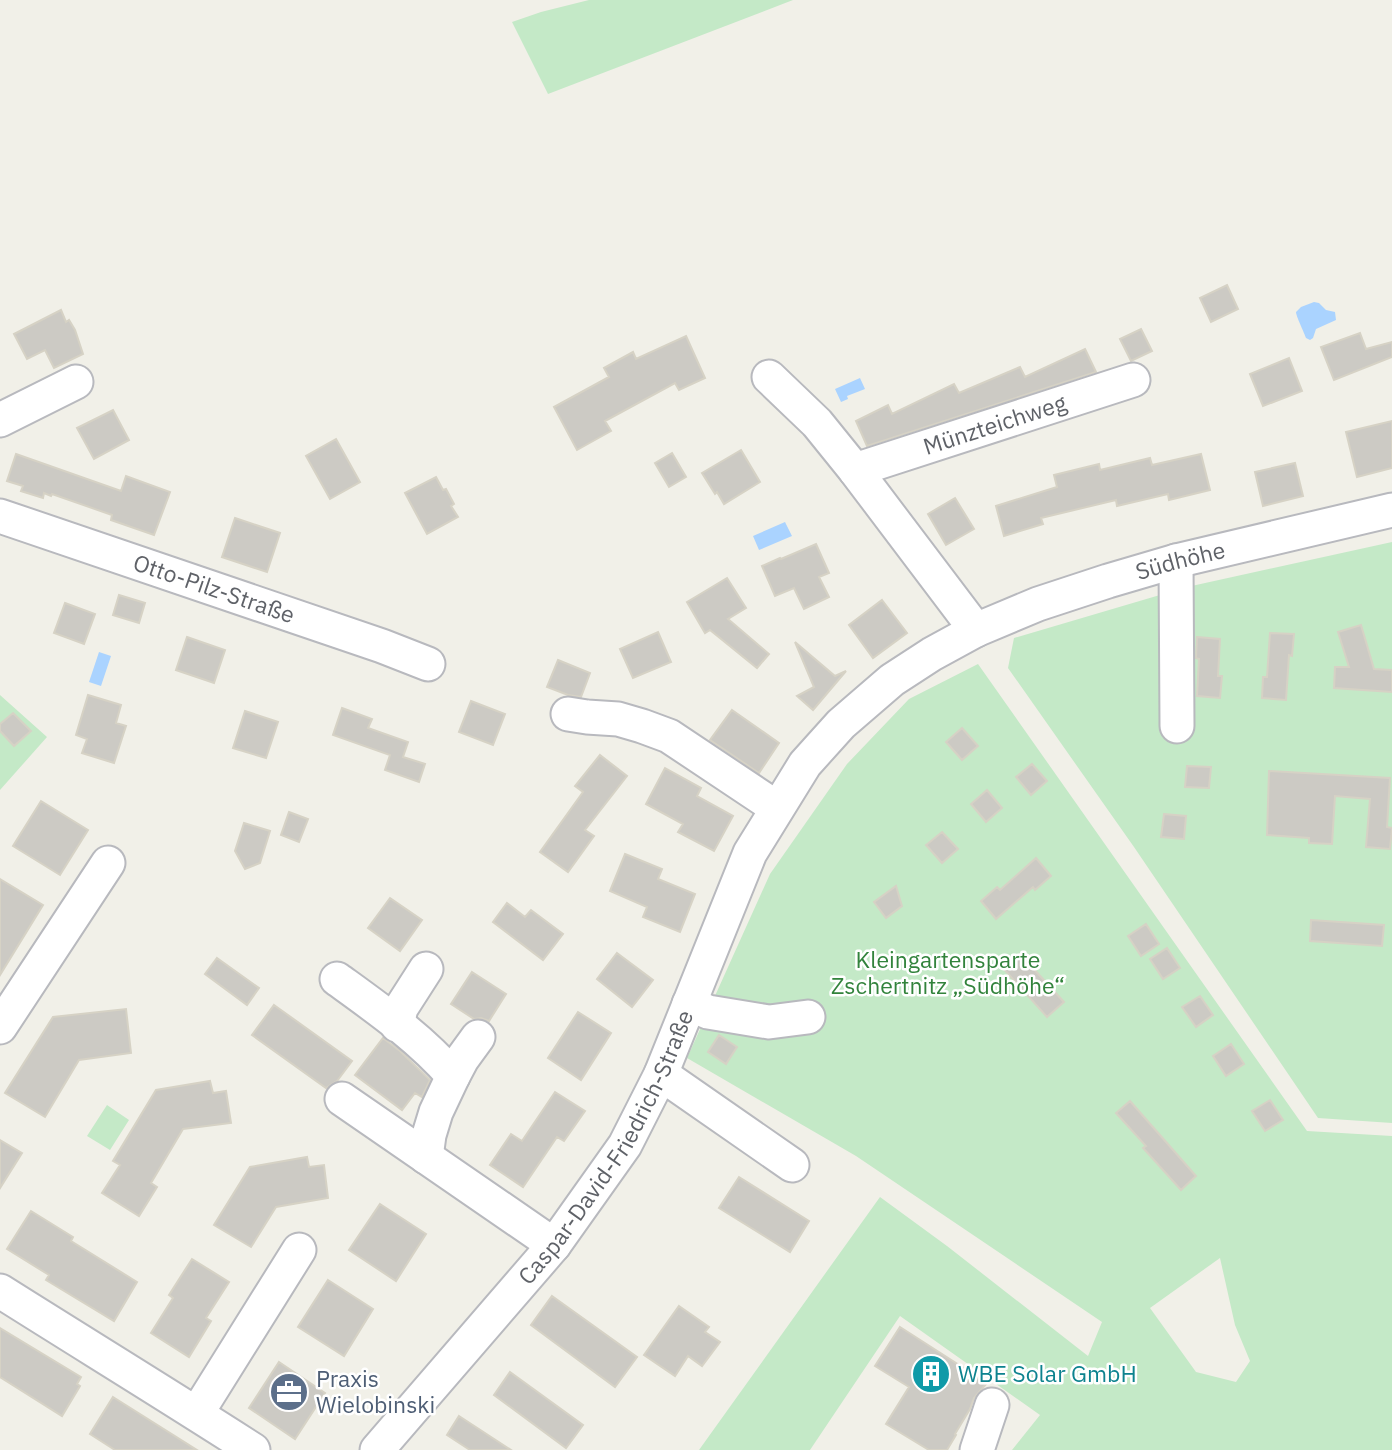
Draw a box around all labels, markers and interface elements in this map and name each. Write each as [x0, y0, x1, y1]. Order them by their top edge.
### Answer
street label: Münzteichweg [919, 387, 1070, 461]
street label: Südhöhe [1132, 534, 1228, 586]
street label: Otto-Pilz-Straße [130, 546, 299, 629]
park label: Kleingartensparte Zschertnitz „Südhöhe“ [831, 944, 1065, 1000]
street label: Caspar-David-Friedrich-Straße [511, 1005, 699, 1290]
building icon: WBE Solar GmbH [910, 1353, 952, 1395]
place label: WBE Solar GmbH [958, 1358, 1137, 1388]
place label: Praxis Wielobinski [316, 1363, 435, 1419]
office icon: Praxis Wielobinski [268, 1371, 310, 1413]

